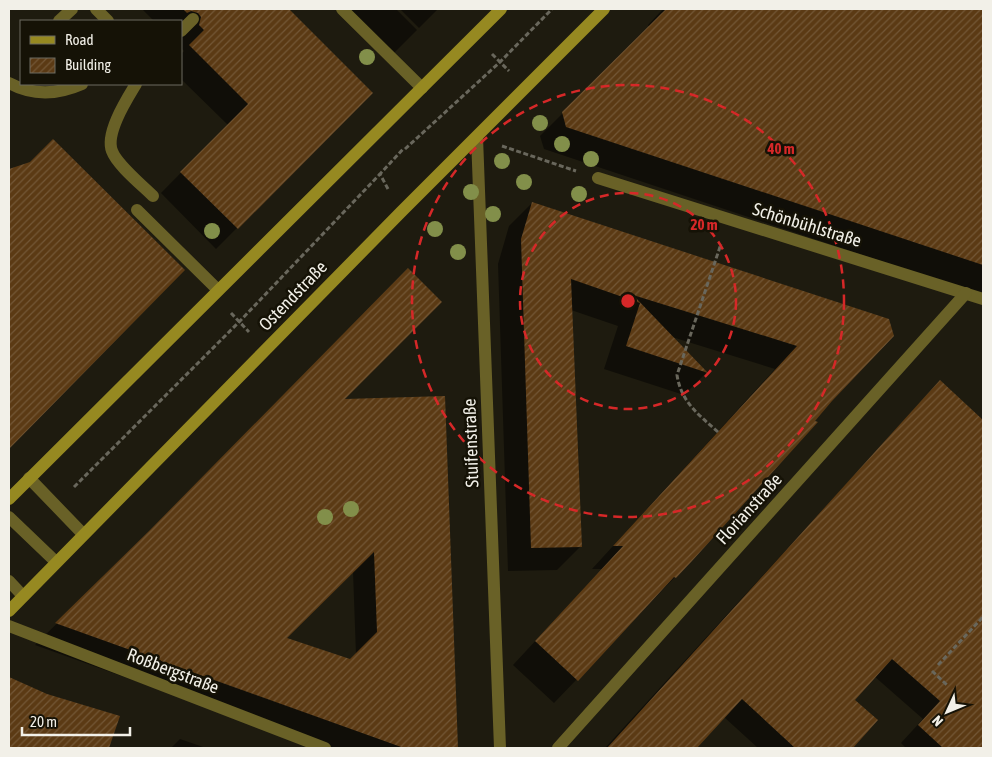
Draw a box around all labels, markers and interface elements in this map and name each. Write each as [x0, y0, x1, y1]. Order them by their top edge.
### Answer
legend [20, 20, 182, 85]
text: Road [65, 31, 94, 48]
text: Building [65, 56, 111, 73]
text: 40 m [767, 140, 795, 157]
street label: Schönbühlstraße [750, 198, 864, 251]
text: 20 m [691, 216, 718, 233]
street label: Ostendstraße [254, 256, 331, 335]
centre of rings [619, 292, 637, 310]
street label: Stuifenstraße [458, 398, 483, 488]
street label: Florianstraße [711, 469, 786, 549]
street label: Roßbergstraße [124, 643, 222, 698]
north arrow [922, 687, 972, 737]
scale bar [22, 704, 130, 736]
text: 20 m [30, 713, 57, 730]
text: N [929, 713, 946, 730]

